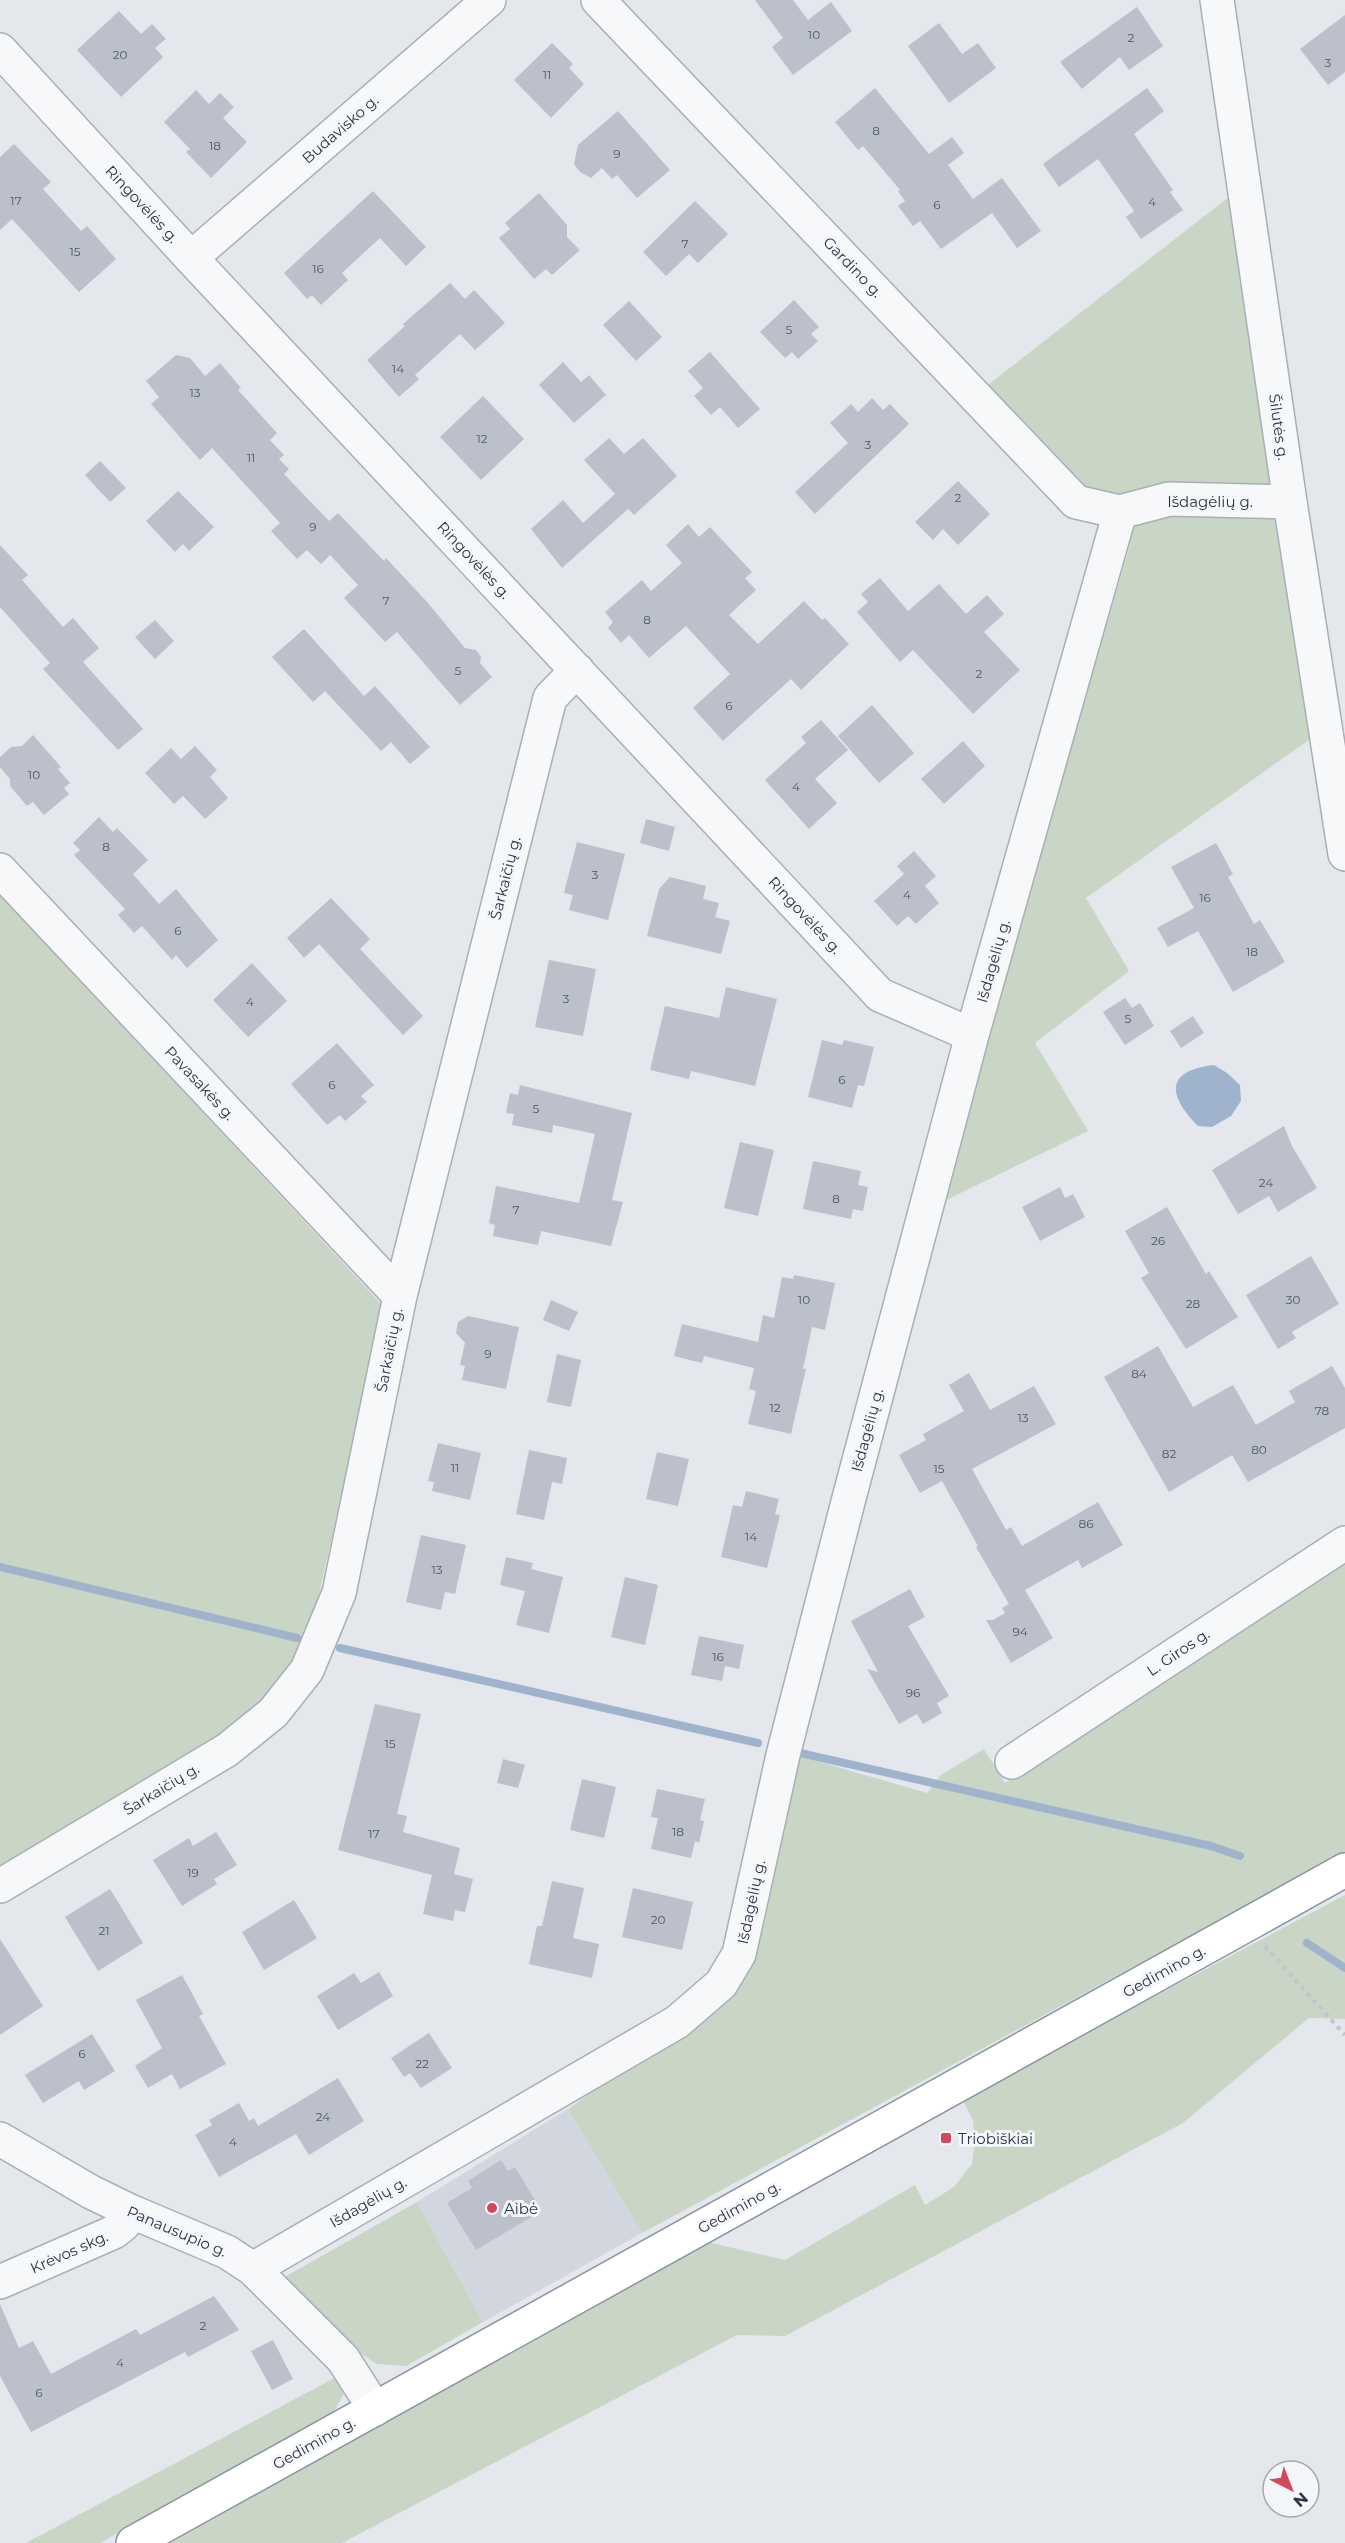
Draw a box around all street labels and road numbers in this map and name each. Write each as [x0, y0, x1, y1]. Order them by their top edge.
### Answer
street label: Budavisko g. [298, 91, 382, 167]
street label: Ringovėlės g. [101, 161, 183, 247]
street label: Gardino g. [819, 233, 887, 301]
street label: Šilutės g. [1265, 393, 1293, 461]
street label: Išdagėlių g. [1167, 492, 1253, 511]
street label: Ringovėlės g. [433, 517, 515, 603]
street label: Šarkaičių g. [485, 834, 525, 922]
street label: Ringovėlės g. [764, 872, 846, 958]
street label: Išdagėlių g. [972, 917, 1014, 1005]
street label: Pavasakės g. [161, 1042, 239, 1124]
street label: Šarkaičių g. [372, 1306, 406, 1394]
street label: Išdagėlių g. [847, 1386, 887, 1474]
street label: L. Giros g. [1143, 1624, 1213, 1680]
street label: Šarkaičių g. [119, 1759, 203, 1819]
street label: Išdagėlių g. [733, 1858, 769, 1946]
street label: Gedimino g. [1119, 1940, 1209, 2002]
street label: Išdagėlių g. [326, 2172, 410, 2232]
street label: Gedimino g. [694, 2176, 784, 2238]
street label: Panausupio g. [124, 2201, 230, 2261]
street label: Krėvos skg. [27, 2226, 111, 2278]
street label: Gedimino g. [269, 2412, 359, 2474]

